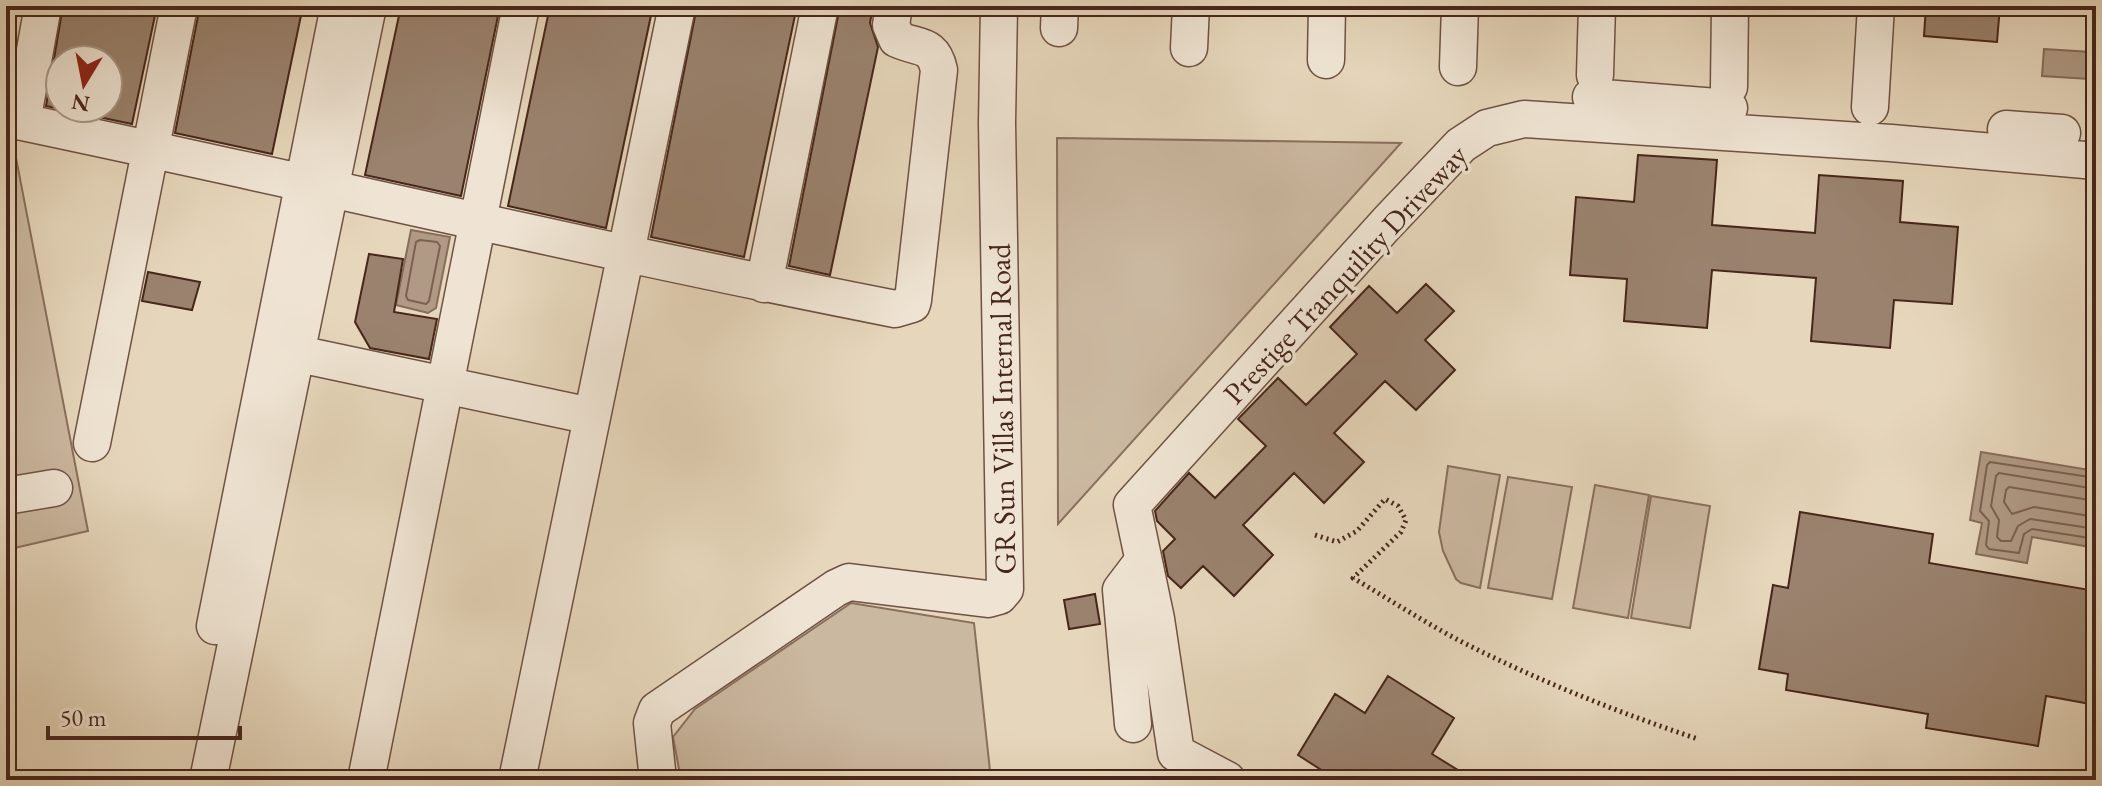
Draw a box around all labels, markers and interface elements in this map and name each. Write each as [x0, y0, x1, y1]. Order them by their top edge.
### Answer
north arrow [44, 44, 124, 124]
text: N [69, 87, 92, 119]
street label: Prestige Tranquility Driveway [1214, 135, 1476, 412]
street label: GR Sun Villas Internal Road [980, 242, 1024, 575]
scale bar [48, 690, 240, 740]
text: 50 m [60, 702, 107, 733]

